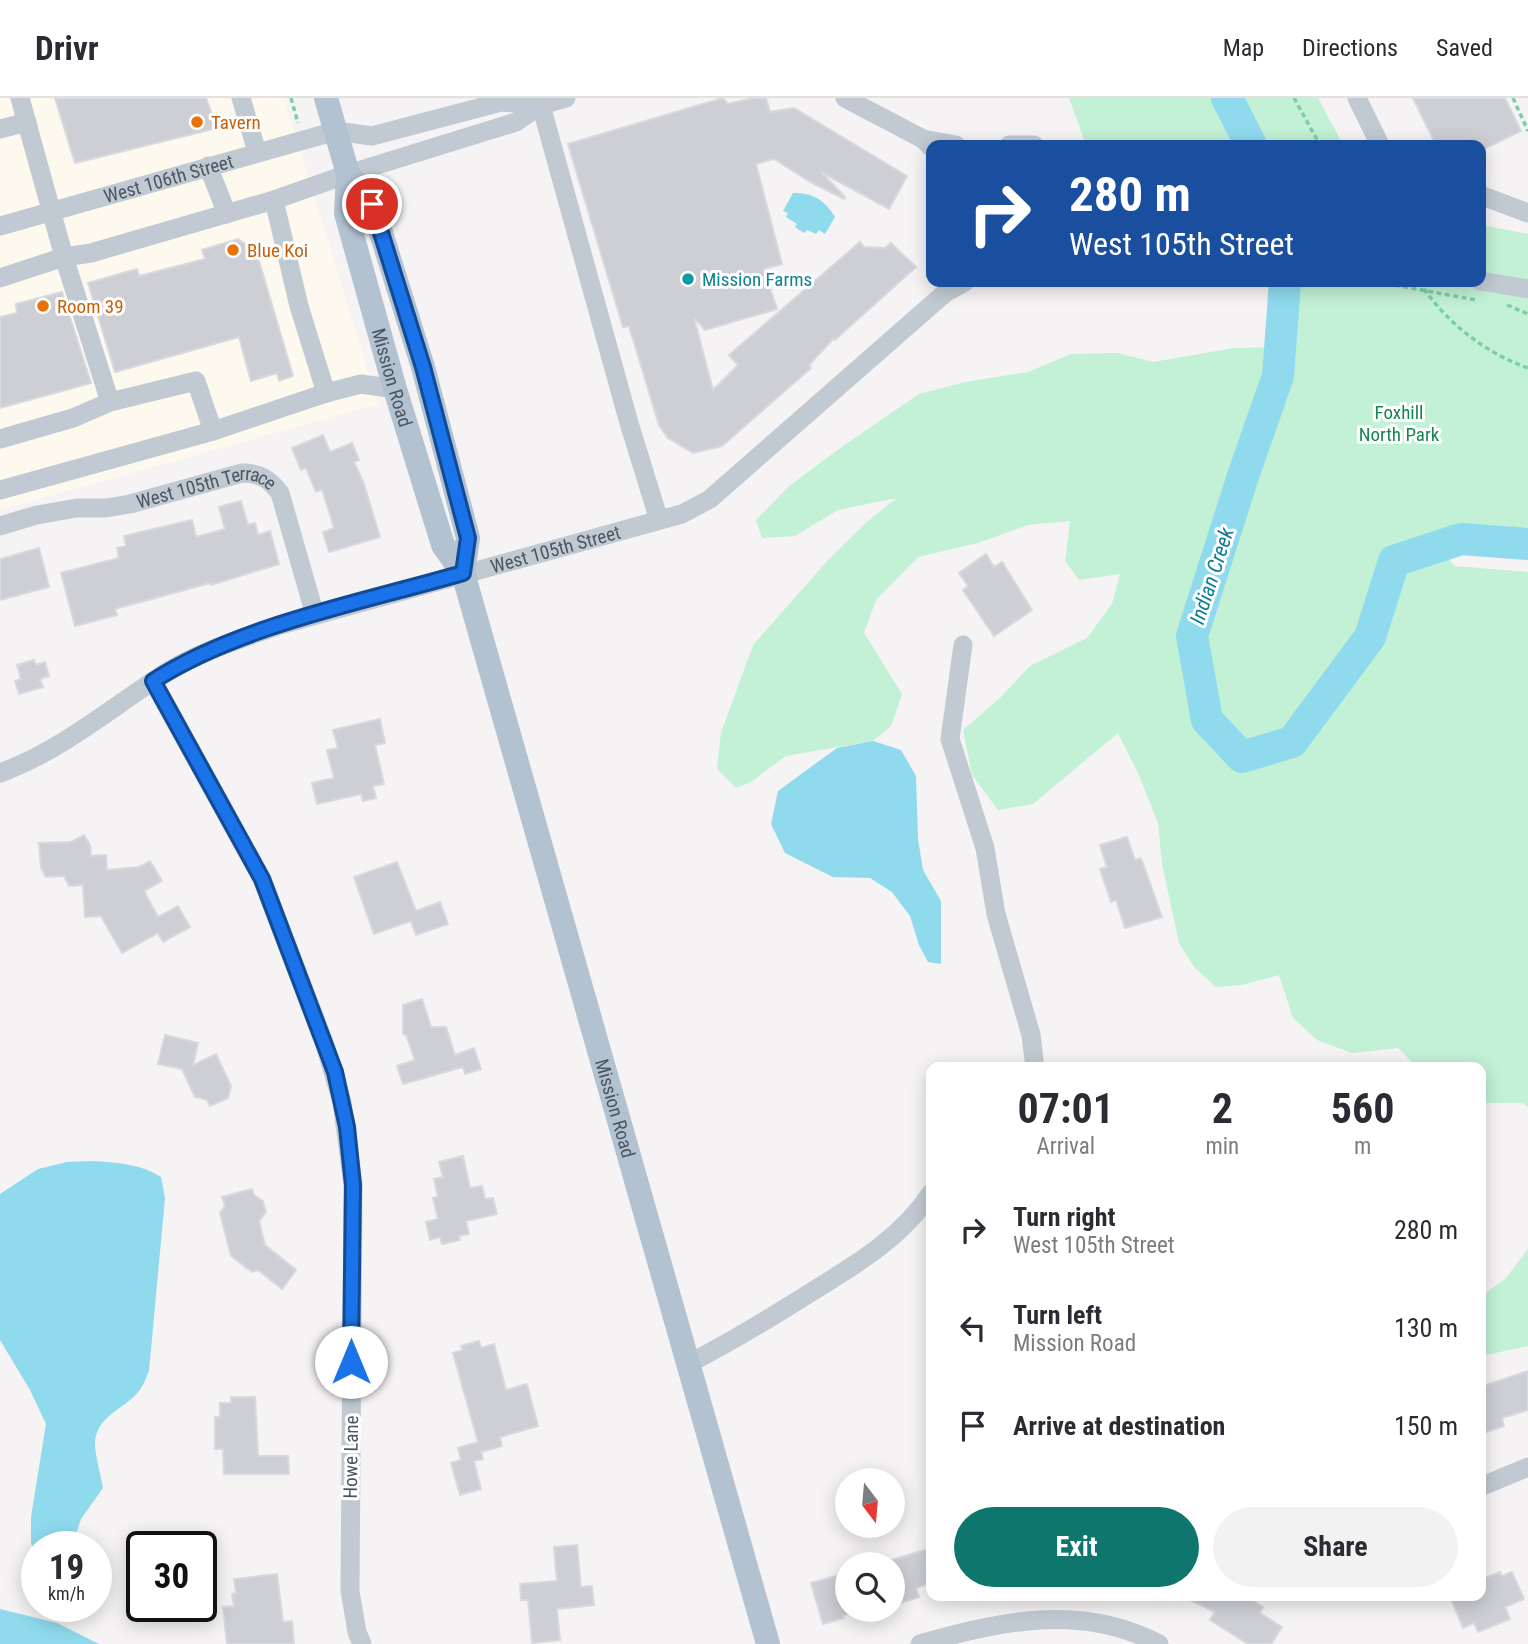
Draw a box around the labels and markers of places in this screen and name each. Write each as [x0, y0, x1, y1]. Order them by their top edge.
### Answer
place label: Tavern [211, 111, 261, 134]
marker: Tavern [189, 114, 205, 130]
pin [342, 174, 402, 234]
place label: Blue Koi [247, 239, 308, 262]
marker: Blue Koi [225, 242, 241, 258]
place label: Mission Farms [702, 268, 812, 291]
marker: Mission Farms [680, 271, 696, 287]
place label: Room 39 [57, 295, 124, 318]
marker: Room 39 [35, 298, 51, 314]

